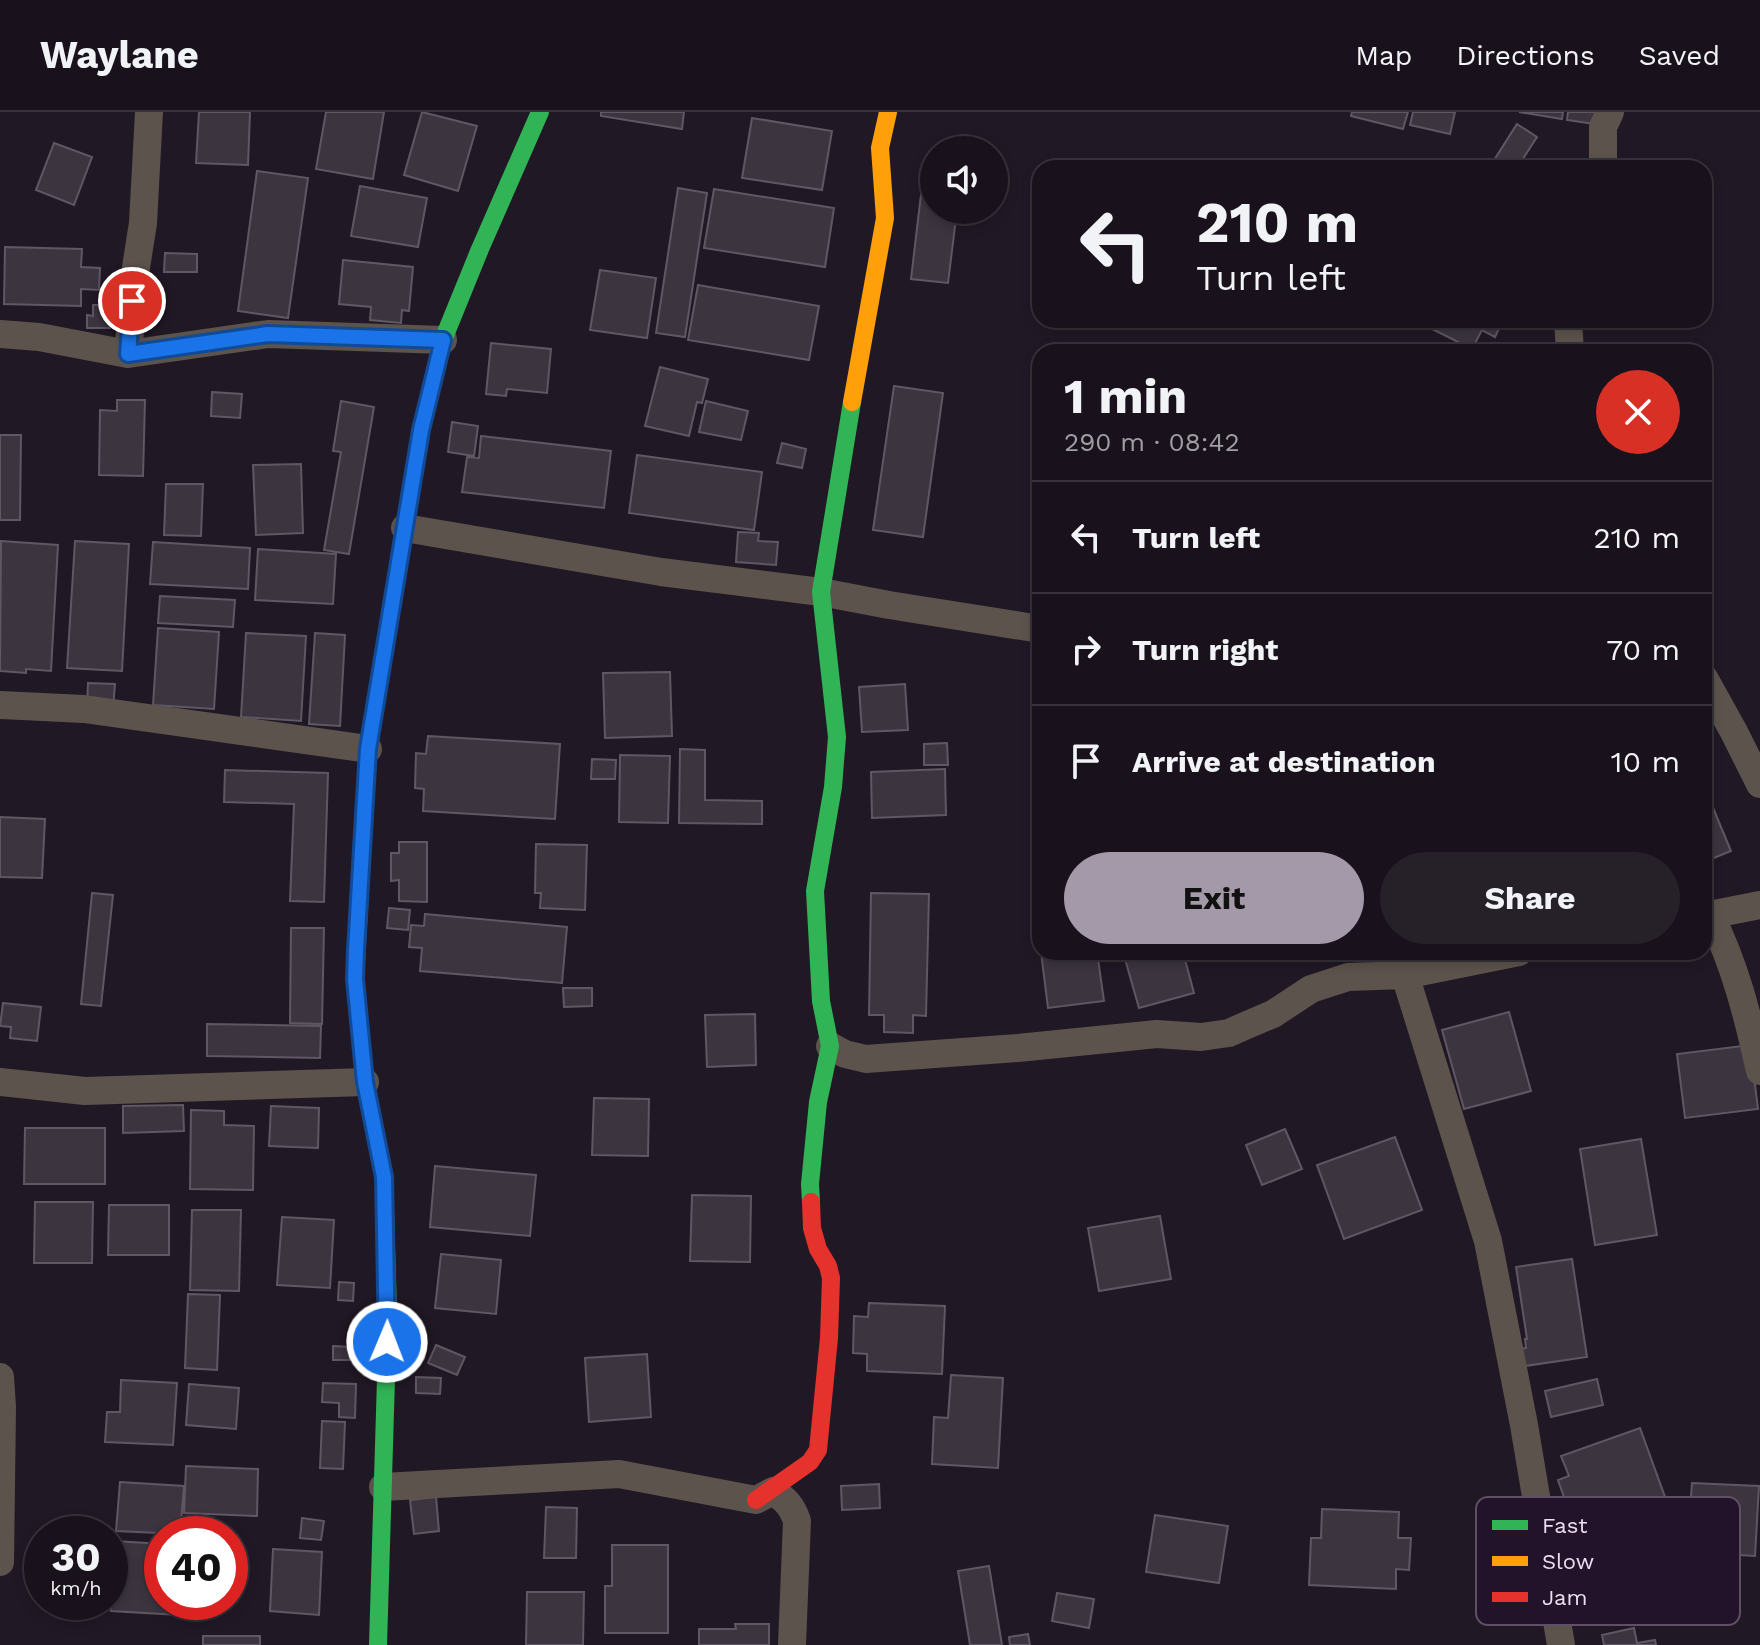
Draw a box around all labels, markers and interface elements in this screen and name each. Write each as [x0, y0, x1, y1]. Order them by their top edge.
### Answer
text: Waylane [40, 33, 199, 77]
text: Map [1355, 39, 1412, 72]
text: Directions [1456, 39, 1595, 72]
text: Saved [1639, 39, 1720, 72]
map controls [920, 136, 1008, 224]
button: sound [920, 136, 1008, 224]
text: 210 m [1196, 190, 1358, 256]
icon: left [1064, 192, 1168, 296]
text: Turn left [1196, 257, 1346, 299]
pin [98, 267, 166, 335]
icon: arrive [110, 279, 154, 323]
text: 1 min [1064, 368, 1187, 425]
button: close [1596, 370, 1680, 454]
text: 290 m · 08:42 [1064, 427, 1240, 457]
icon: left [1064, 515, 1108, 559]
text: Turn left [1132, 520, 1260, 555]
text: 210 m [1593, 520, 1680, 555]
icon: right [1064, 627, 1108, 671]
text: Turn right [1132, 632, 1278, 667]
text: 70 m [1606, 632, 1680, 667]
icon: arrive [1064, 739, 1108, 783]
text: Arrive at destination [1132, 744, 1436, 779]
text: 10 m [1611, 744, 1680, 779]
button: Exit [1064, 852, 1364, 944]
button: Share [1380, 852, 1680, 944]
position arrow [345, 1300, 429, 1384]
legend [1476, 1497, 1740, 1625]
text: Fast [1542, 1513, 1588, 1538]
speed limit sign: 40 [144, 1516, 248, 1620]
text: 30 [51, 1534, 101, 1581]
text: Slow [1542, 1549, 1594, 1574]
text: km/h [50, 1576, 102, 1600]
text: Jam [1542, 1585, 1587, 1610]

